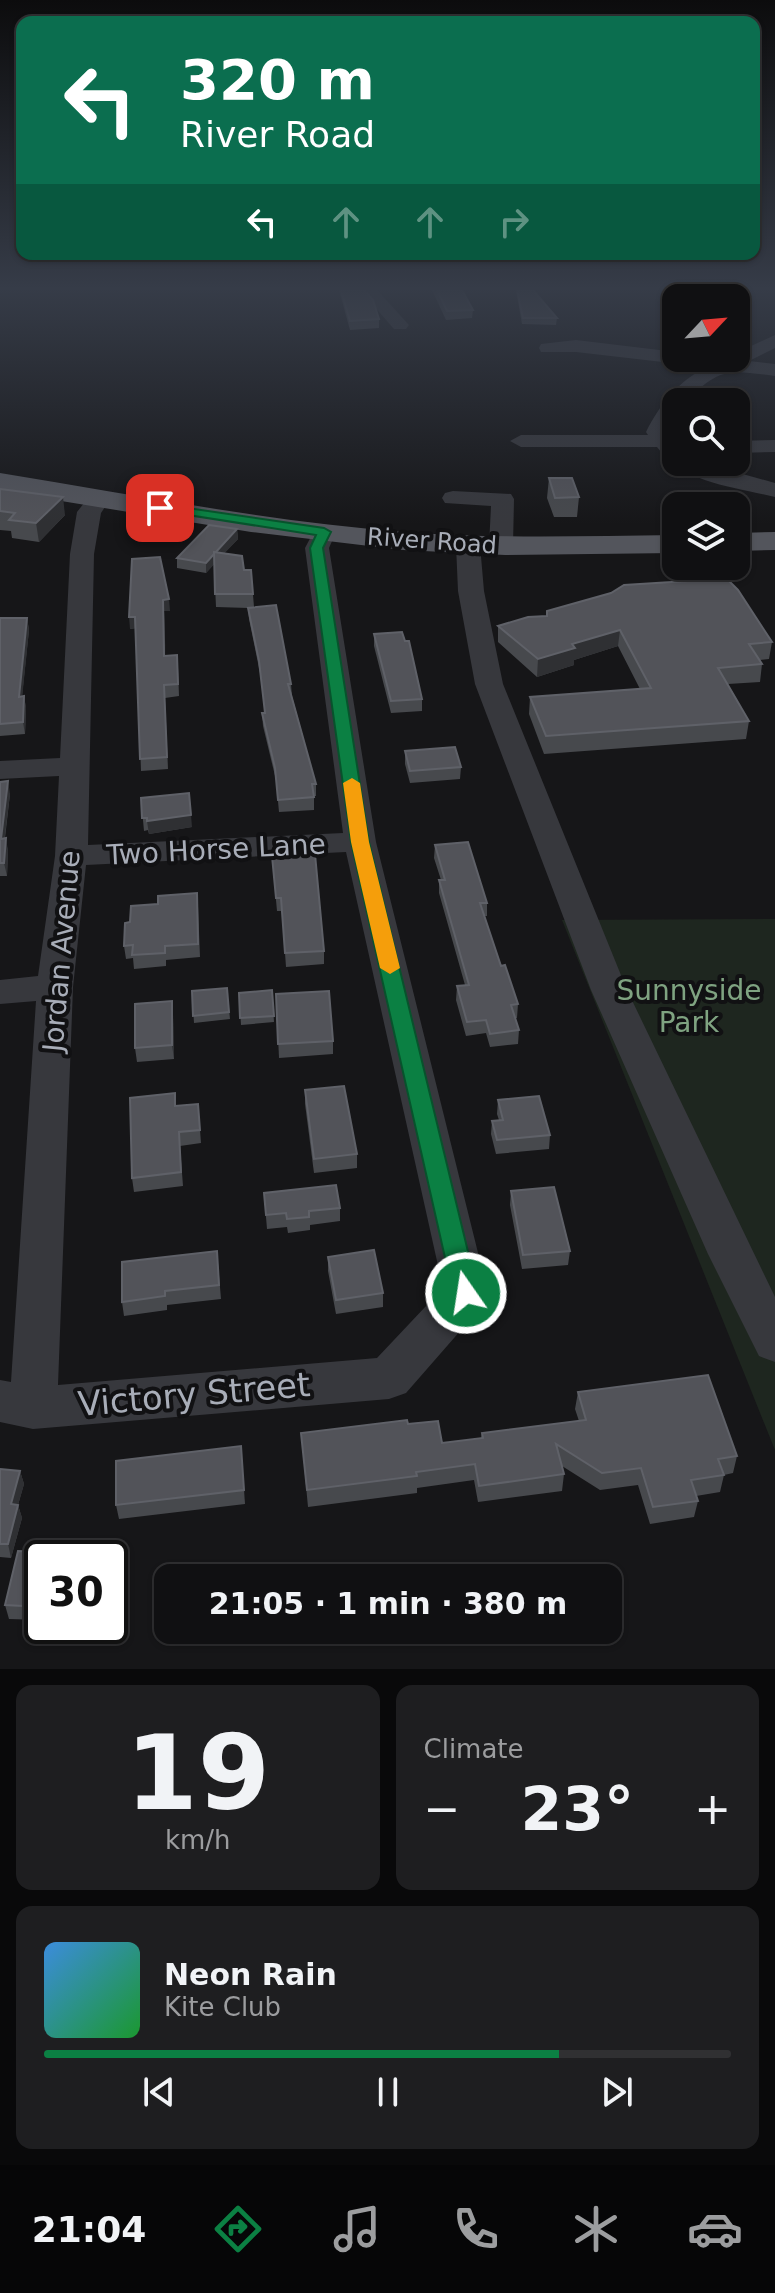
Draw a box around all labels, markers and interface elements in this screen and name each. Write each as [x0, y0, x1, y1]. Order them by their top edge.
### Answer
text: 320 m [180, 47, 375, 112]
icon: left [48, 48, 152, 152]
text: River Road [180, 114, 375, 155]
icon: left [240, 200, 284, 244]
icon: ahead [324, 200, 368, 244]
icon: ahead [408, 200, 452, 244]
icon: right [492, 200, 536, 244]
north arrow [662, 284, 750, 372]
map controls [662, 284, 750, 580]
button: search [662, 388, 750, 476]
pin [126, 474, 194, 542]
icon: arrive [138, 486, 182, 530]
button: layers [662, 492, 750, 580]
street label: River Road [366, 522, 498, 560]
street label: Two Horse Lane [105, 827, 327, 872]
street label: Jordan Avenue [36, 849, 87, 1055]
park label: Sunnyside Park [617, 974, 761, 1039]
position arrow [424, 1251, 508, 1335]
street label: Victory Street [76, 1364, 312, 1424]
speed limit sign: 30 [24, 1540, 128, 1644]
text: 21:05 · 1 min · 380 m [209, 1586, 567, 1621]
text: 19 [125, 1712, 270, 1834]
text: Climate [424, 1734, 524, 1764]
text: 23° [521, 1774, 634, 1844]
text: − [424, 1783, 460, 1834]
text: + [694, 1783, 731, 1834]
text: km/h [165, 1825, 231, 1855]
text: Neon Rain [164, 1957, 337, 1992]
text: Kite Club [164, 1992, 281, 2022]
icon: previous [137, 2070, 181, 2114]
icon: pause [366, 2070, 410, 2114]
icon: next [595, 2070, 639, 2114]
icon: directions [210, 2201, 266, 2257]
icon: music [329, 2201, 385, 2257]
icon: phone [448, 2201, 504, 2257]
icon: climate [568, 2201, 624, 2257]
icon: car [687, 2201, 743, 2257]
text: 21:04 [32, 2209, 146, 2250]

